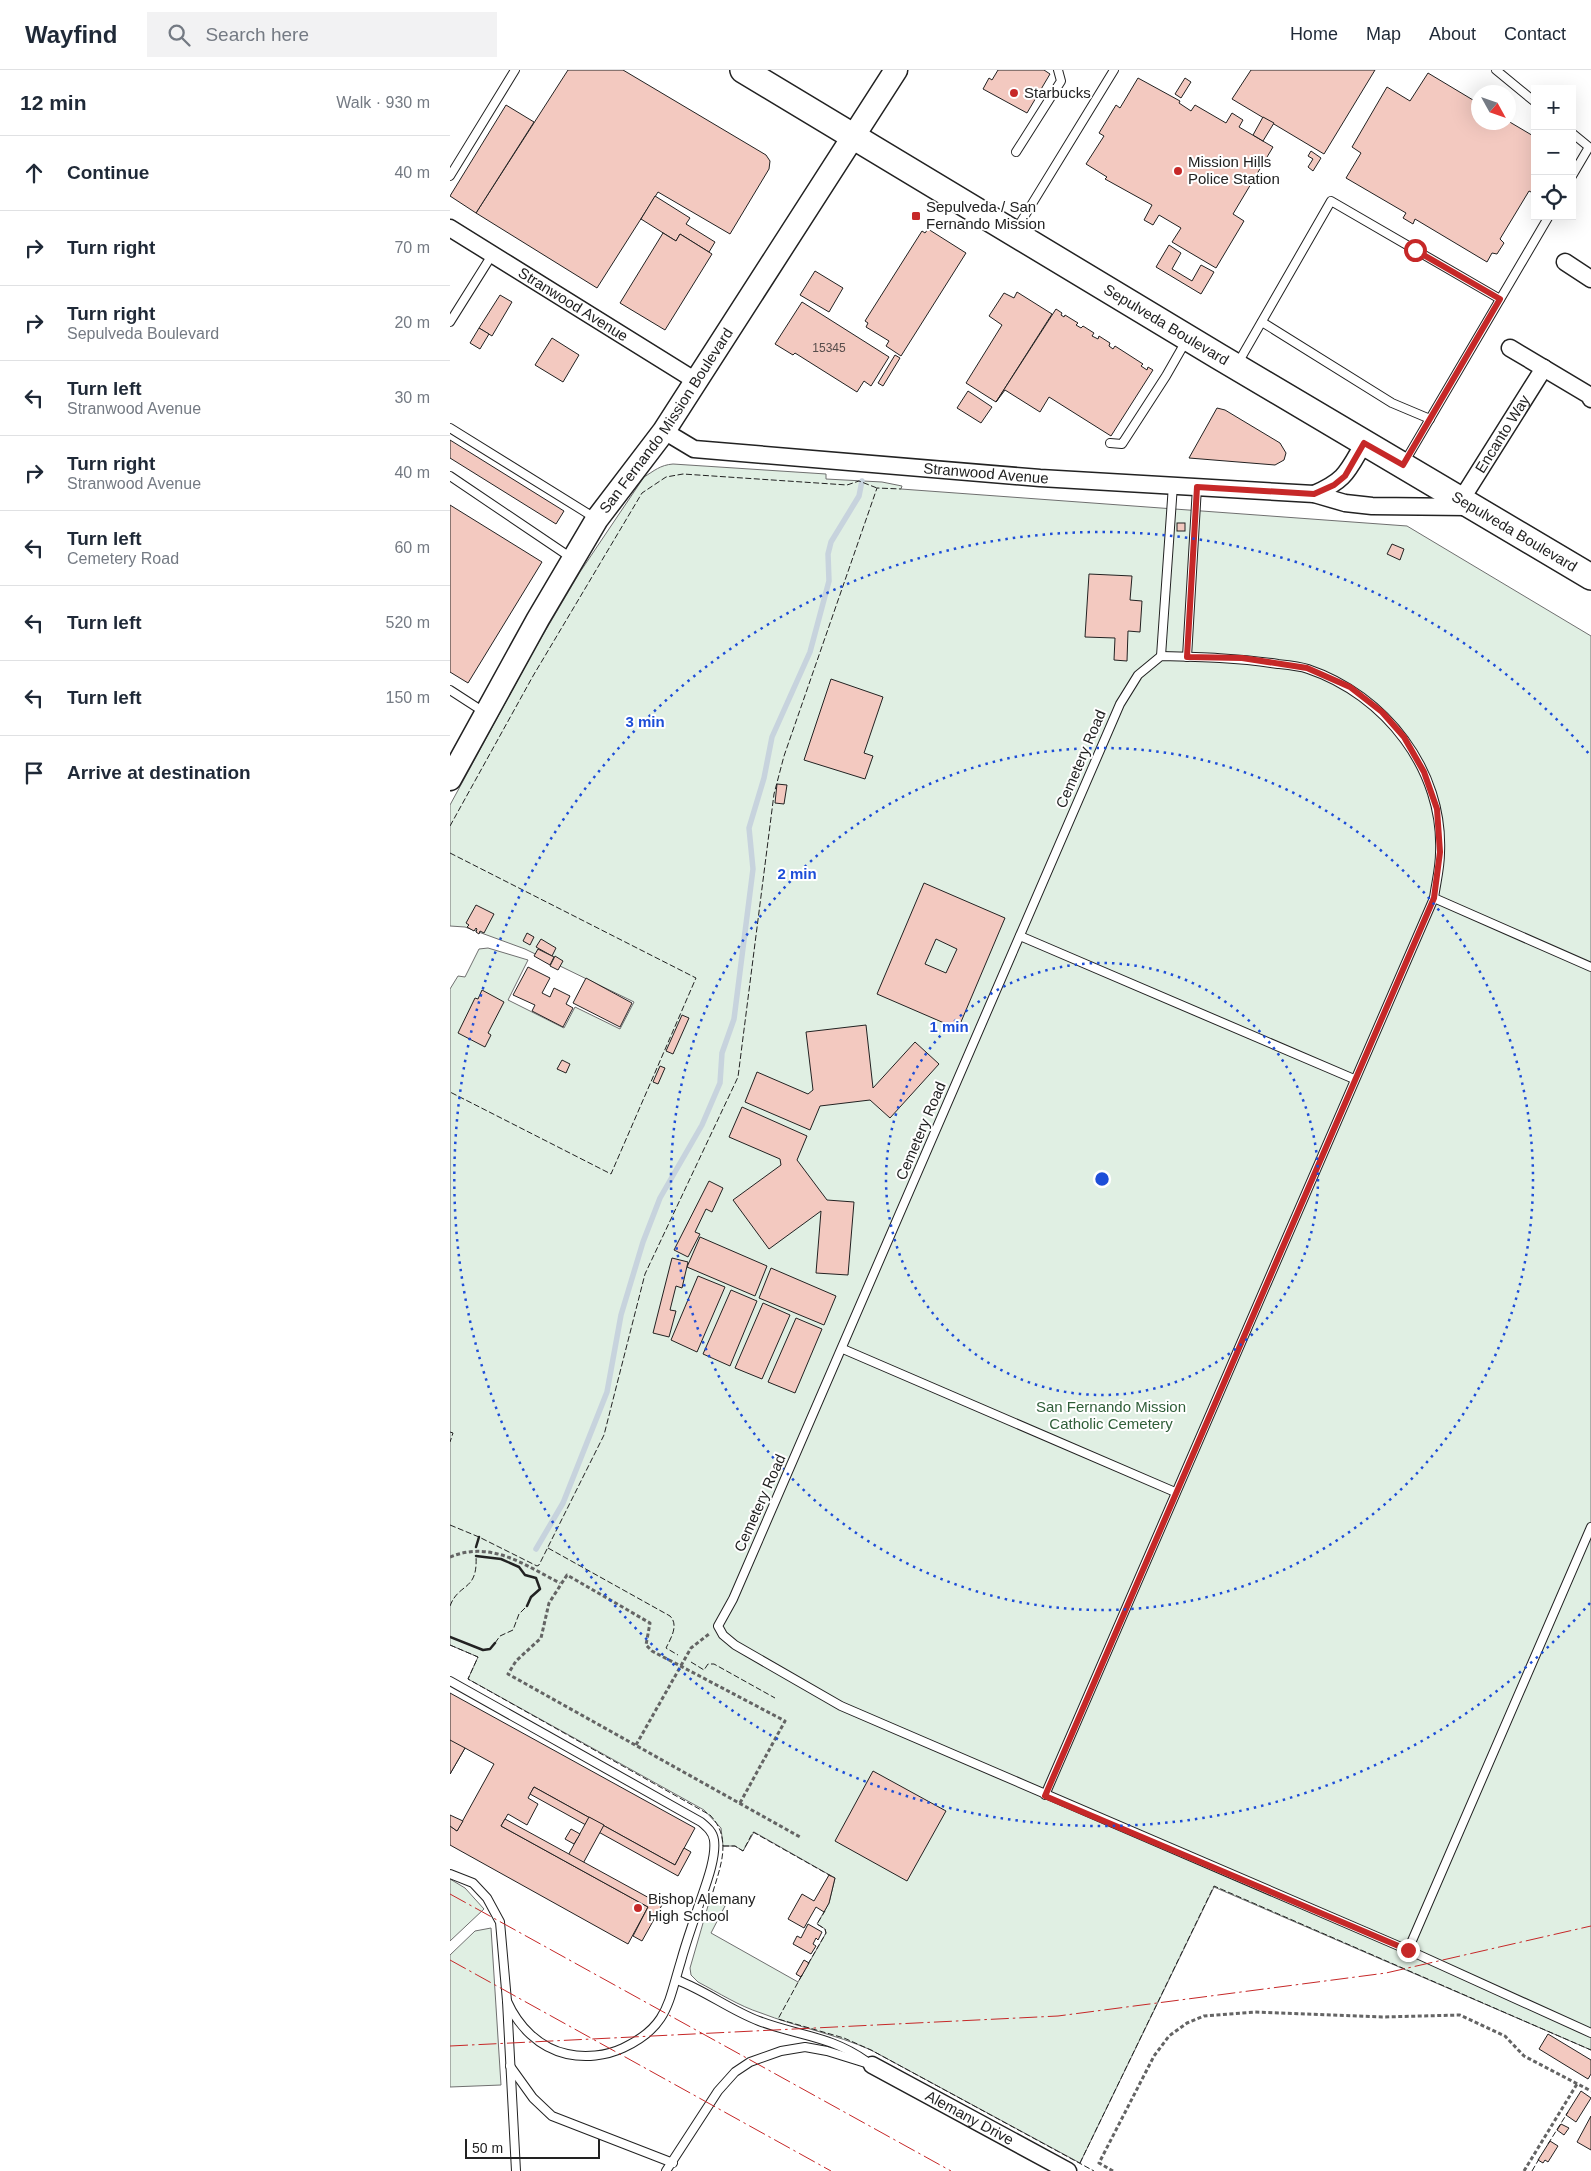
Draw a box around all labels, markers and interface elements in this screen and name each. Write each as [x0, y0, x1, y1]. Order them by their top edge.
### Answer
search box [147, 12, 497, 57]
text: Wayfind [25, 21, 117, 48]
icon: search [165, 21, 193, 49]
text: Search here [205, 24, 309, 45]
text: Home [1290, 24, 1338, 44]
text: Map [1366, 24, 1401, 44]
text: About [1429, 24, 1476, 44]
text: Contact [1504, 24, 1566, 44]
place label: Starbucks [1024, 84, 1091, 101]
north arrow [1471, 85, 1516, 130]
map controls [1531, 85, 1576, 220]
button: + [1531, 85, 1576, 130]
marker: Starbucks [1008, 87, 1020, 99]
text: 12 min [20, 91, 87, 114]
text: Walk · 930 m [336, 94, 430, 111]
button: − [1531, 130, 1576, 175]
place label: Mission Hills Police Station [1188, 153, 1280, 187]
icon: ahead [20, 159, 48, 187]
text: Continue [67, 162, 149, 183]
text: 40 m [394, 164, 430, 181]
marker: Mission Hills Police Station [1172, 165, 1184, 177]
button: locate [1531, 175, 1576, 220]
place label: Sepulveda / San Fernando Mission [926, 198, 1045, 232]
marker: Sepulveda / San Fernando Mission [910, 210, 922, 222]
icon: right [20, 234, 48, 262]
text: Turn right [67, 237, 155, 258]
text: 70 m [394, 239, 430, 256]
route start [1404, 239, 1427, 262]
street label: Stranwood Avenue [516, 264, 631, 345]
street label: Sepulveda Boulevard [1101, 280, 1232, 368]
text: Turn right [67, 303, 155, 324]
icon: right [20, 309, 48, 337]
text: 20 m [394, 314, 430, 331]
text: Sepulveda Boulevard [67, 325, 219, 342]
street label: San Fernando Mission Boulevard [595, 325, 736, 516]
house number: 15345 [812, 341, 846, 355]
text: Turn left [67, 378, 142, 399]
icon: left [20, 384, 48, 412]
text: 30 m [394, 389, 430, 406]
street label: Encanto Way [1471, 391, 1533, 476]
text: Stranwood Avenue [67, 400, 201, 417]
text: Turn right [67, 453, 155, 474]
icon: right [20, 459, 48, 487]
street label: Stranwood Avenue [923, 459, 1049, 486]
text: 40 m [394, 464, 430, 481]
text: Stranwood Avenue [67, 475, 201, 492]
street label: Sepulveda Boulevard [1449, 488, 1580, 575]
text: Turn left [67, 528, 142, 549]
icon: left [20, 534, 48, 562]
text: 60 m [394, 539, 430, 556]
text: Cemetery Road [67, 550, 179, 567]
icon: left [20, 609, 48, 637]
text: Turn left [67, 612, 142, 633]
text: 520 m [386, 614, 430, 631]
icon: left [20, 684, 48, 712]
text: Turn left [67, 687, 142, 708]
text: 150 m [386, 689, 430, 706]
street label: Cemetery Road [1052, 707, 1109, 810]
text: 3 min [625, 713, 665, 730]
icon: arrive [20, 759, 48, 787]
text: Arrive at destination [67, 762, 251, 783]
text: 2 min [777, 865, 817, 882]
text: 1 min [929, 1018, 969, 1035]
street label: Cemetery Road [892, 1079, 949, 1182]
centre of rings [1093, 1170, 1111, 1188]
park label: San Fernando Mission Catholic Cemetery [1036, 1398, 1186, 1432]
street label: Cemetery Road [730, 1451, 789, 1554]
place label: Bishop Alemany High School [648, 1890, 756, 1924]
marker: Bishop Alemany High School [632, 1902, 644, 1914]
route end [1397, 1939, 1420, 1962]
street label: Alemany Drive [923, 2087, 1017, 2148]
scale bar [465, 2136, 600, 2159]
text: 50 m [472, 2140, 503, 2156]

